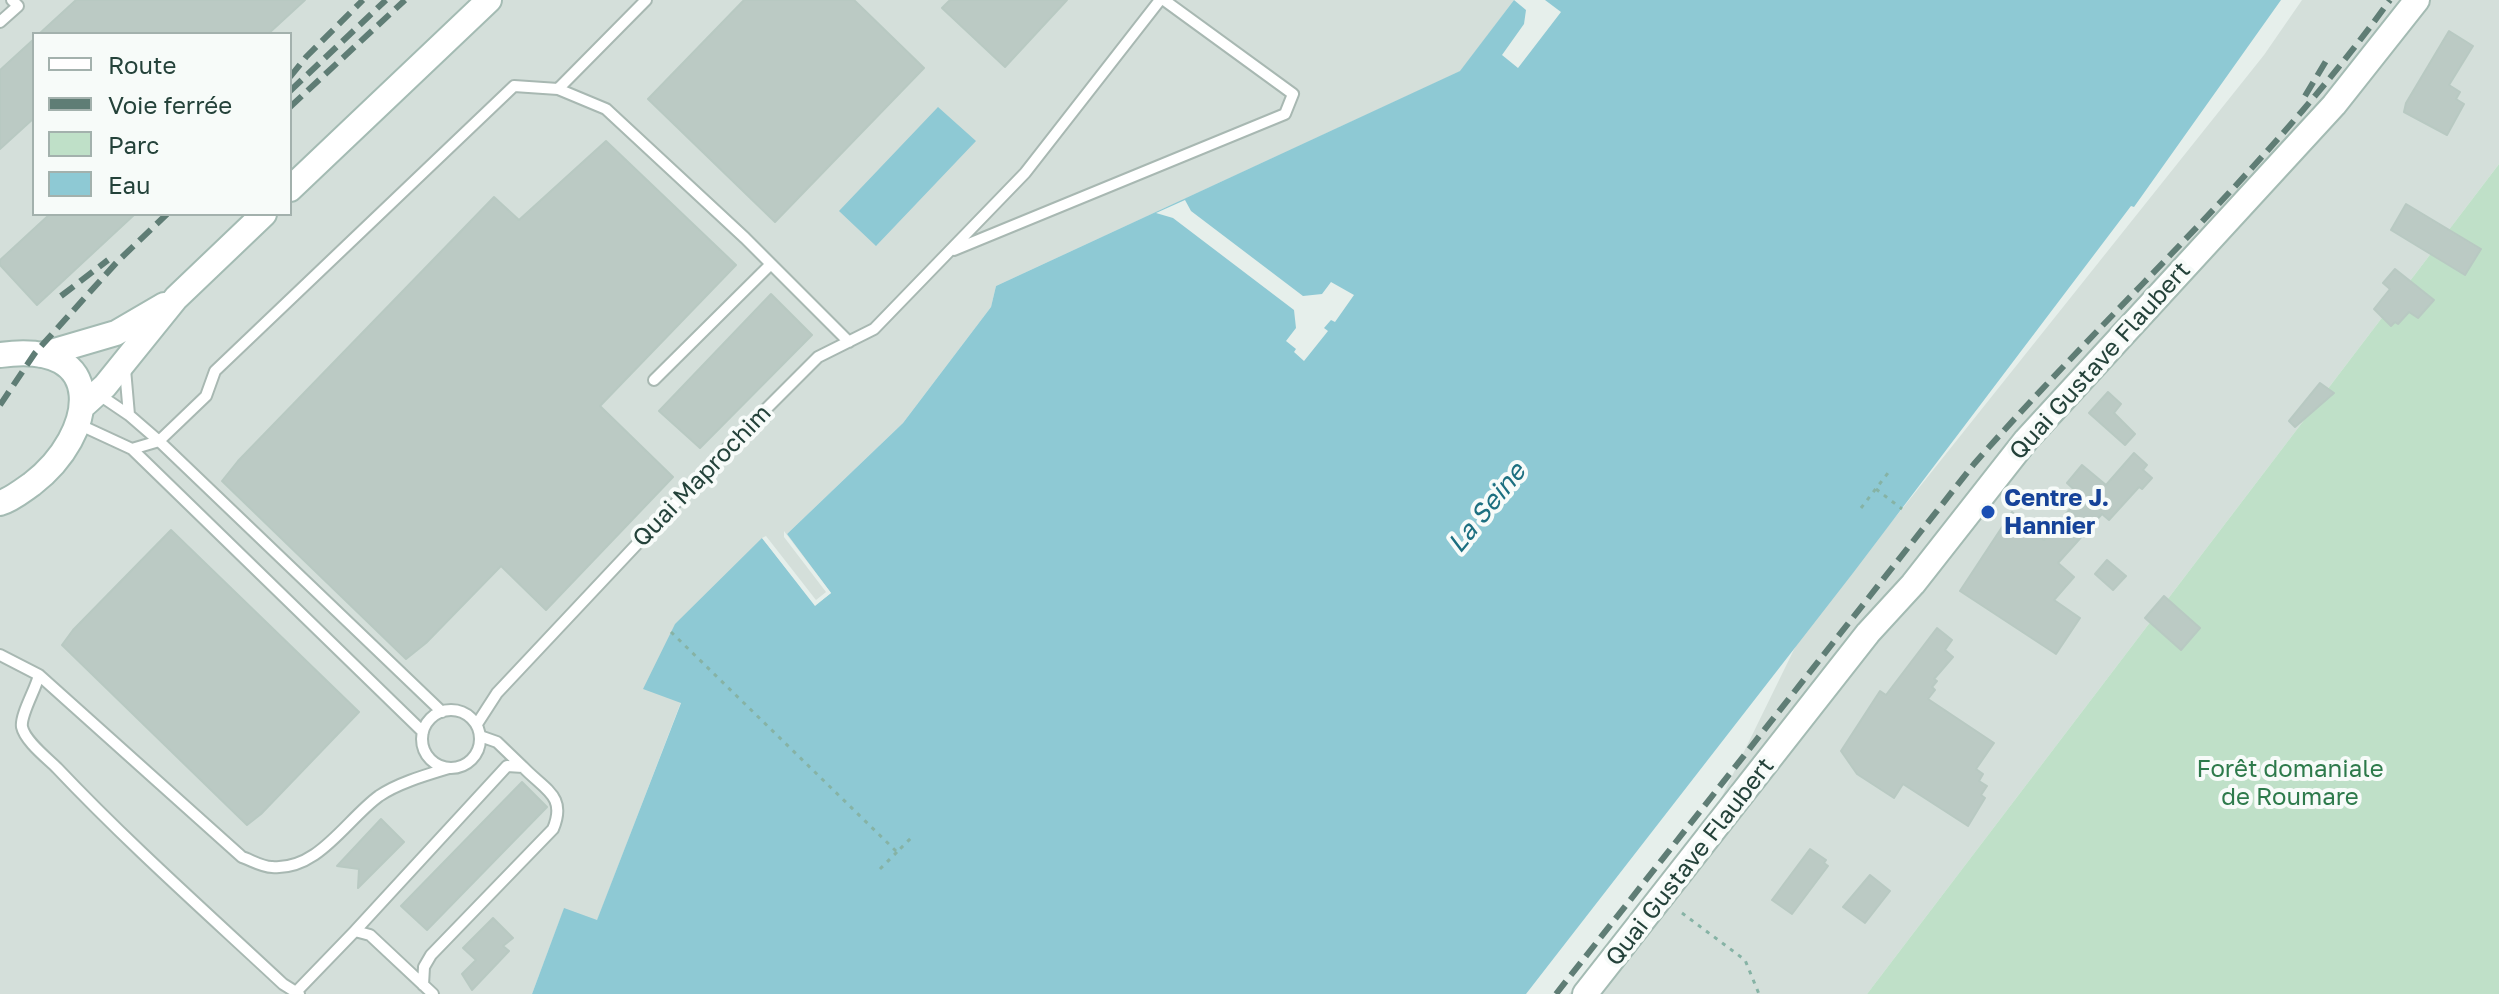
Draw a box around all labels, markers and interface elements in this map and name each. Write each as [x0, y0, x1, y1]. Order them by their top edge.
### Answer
legend [32, 32, 292, 216]
text: Route [108, 50, 177, 79]
text: Voie ferrée [108, 90, 232, 119]
text: Parc [108, 130, 159, 159]
text: Eau [108, 170, 150, 199]
street label: Quai Gustave Flaubert [2004, 256, 2196, 466]
street label: Quai Maprochim [627, 399, 777, 553]
water label: La Seine [1442, 457, 1532, 559]
place label: Centre J. Hannier [2004, 484, 2109, 540]
marker: Centre J. Hannier [1979, 503, 1997, 521]
street label: Quai Gustave Flaubert [1600, 752, 1780, 972]
park label: Forêt domaniale de Roumare [2196, 755, 2384, 811]

